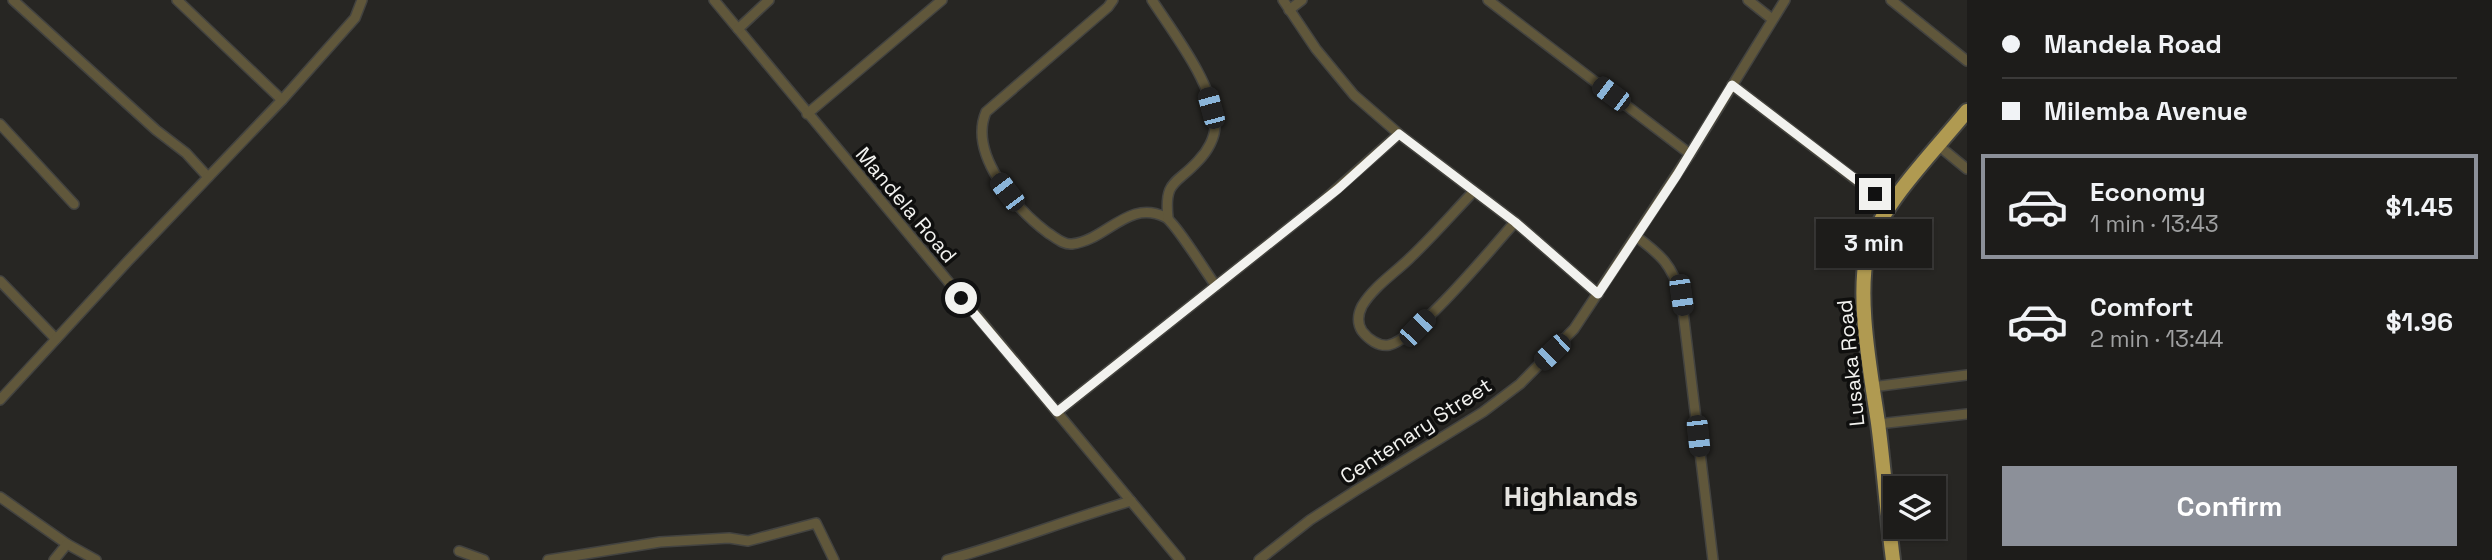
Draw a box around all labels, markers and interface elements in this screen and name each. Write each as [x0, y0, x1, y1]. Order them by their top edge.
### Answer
text: Mandela Road [2044, 27, 2222, 61]
car [1588, 73, 1635, 115]
car [1196, 85, 1227, 131]
text: Milemba Avenue [2044, 94, 2248, 128]
street label: Mandela Road [850, 141, 963, 268]
car [986, 169, 1029, 215]
icon: car [2006, 175, 2069, 238]
text: Economy [2090, 175, 2206, 209]
route end [1859, 178, 1891, 210]
text: $1.45 [2386, 190, 2453, 224]
text: 1 min · 13:43 [2090, 209, 2219, 239]
callout: 3 min [1817, 218, 1933, 268]
text: 3 min [1844, 228, 1904, 258]
car [1668, 273, 1695, 317]
route start [945, 282, 977, 314]
icon: car [2006, 290, 2069, 353]
text: Comfort [2090, 290, 2193, 324]
street label: Lusaka Road [1830, 298, 1871, 428]
text: $1.96 [2386, 305, 2453, 339]
car [1395, 306, 1440, 350]
text: 2 min · 13:44 [2090, 324, 2224, 354]
car [1530, 330, 1575, 374]
street label: Centenary Street [1335, 371, 1497, 490]
car [1686, 414, 1711, 458]
button: Confirm [2002, 466, 2457, 546]
map controls [1883, 476, 1946, 539]
button: layers [1883, 476, 1946, 539]
district label: Highlands [1504, 478, 1638, 514]

